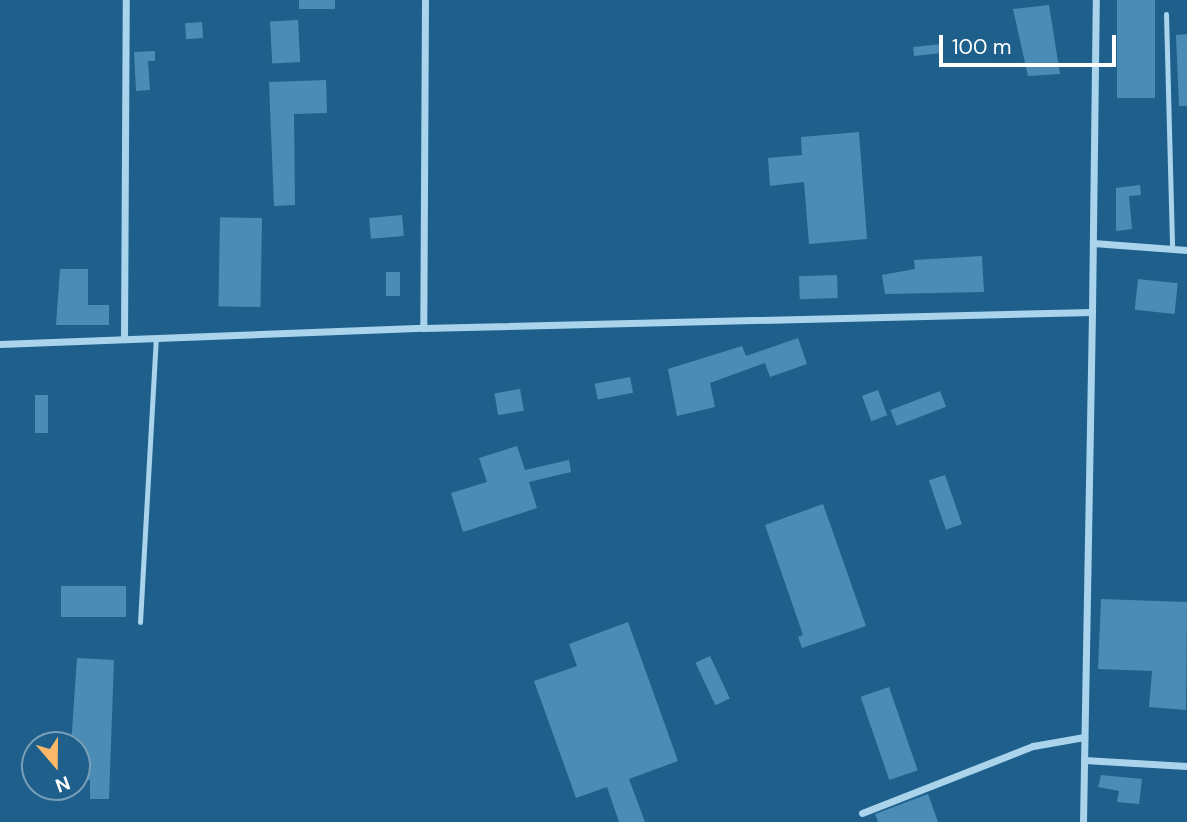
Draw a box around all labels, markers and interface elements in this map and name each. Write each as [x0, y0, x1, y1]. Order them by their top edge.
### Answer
scale bar [942, 21, 1119, 65]
text: 100 m [952, 33, 1012, 61]
north arrow [21, 731, 91, 801]
text: N [52, 770, 73, 798]

